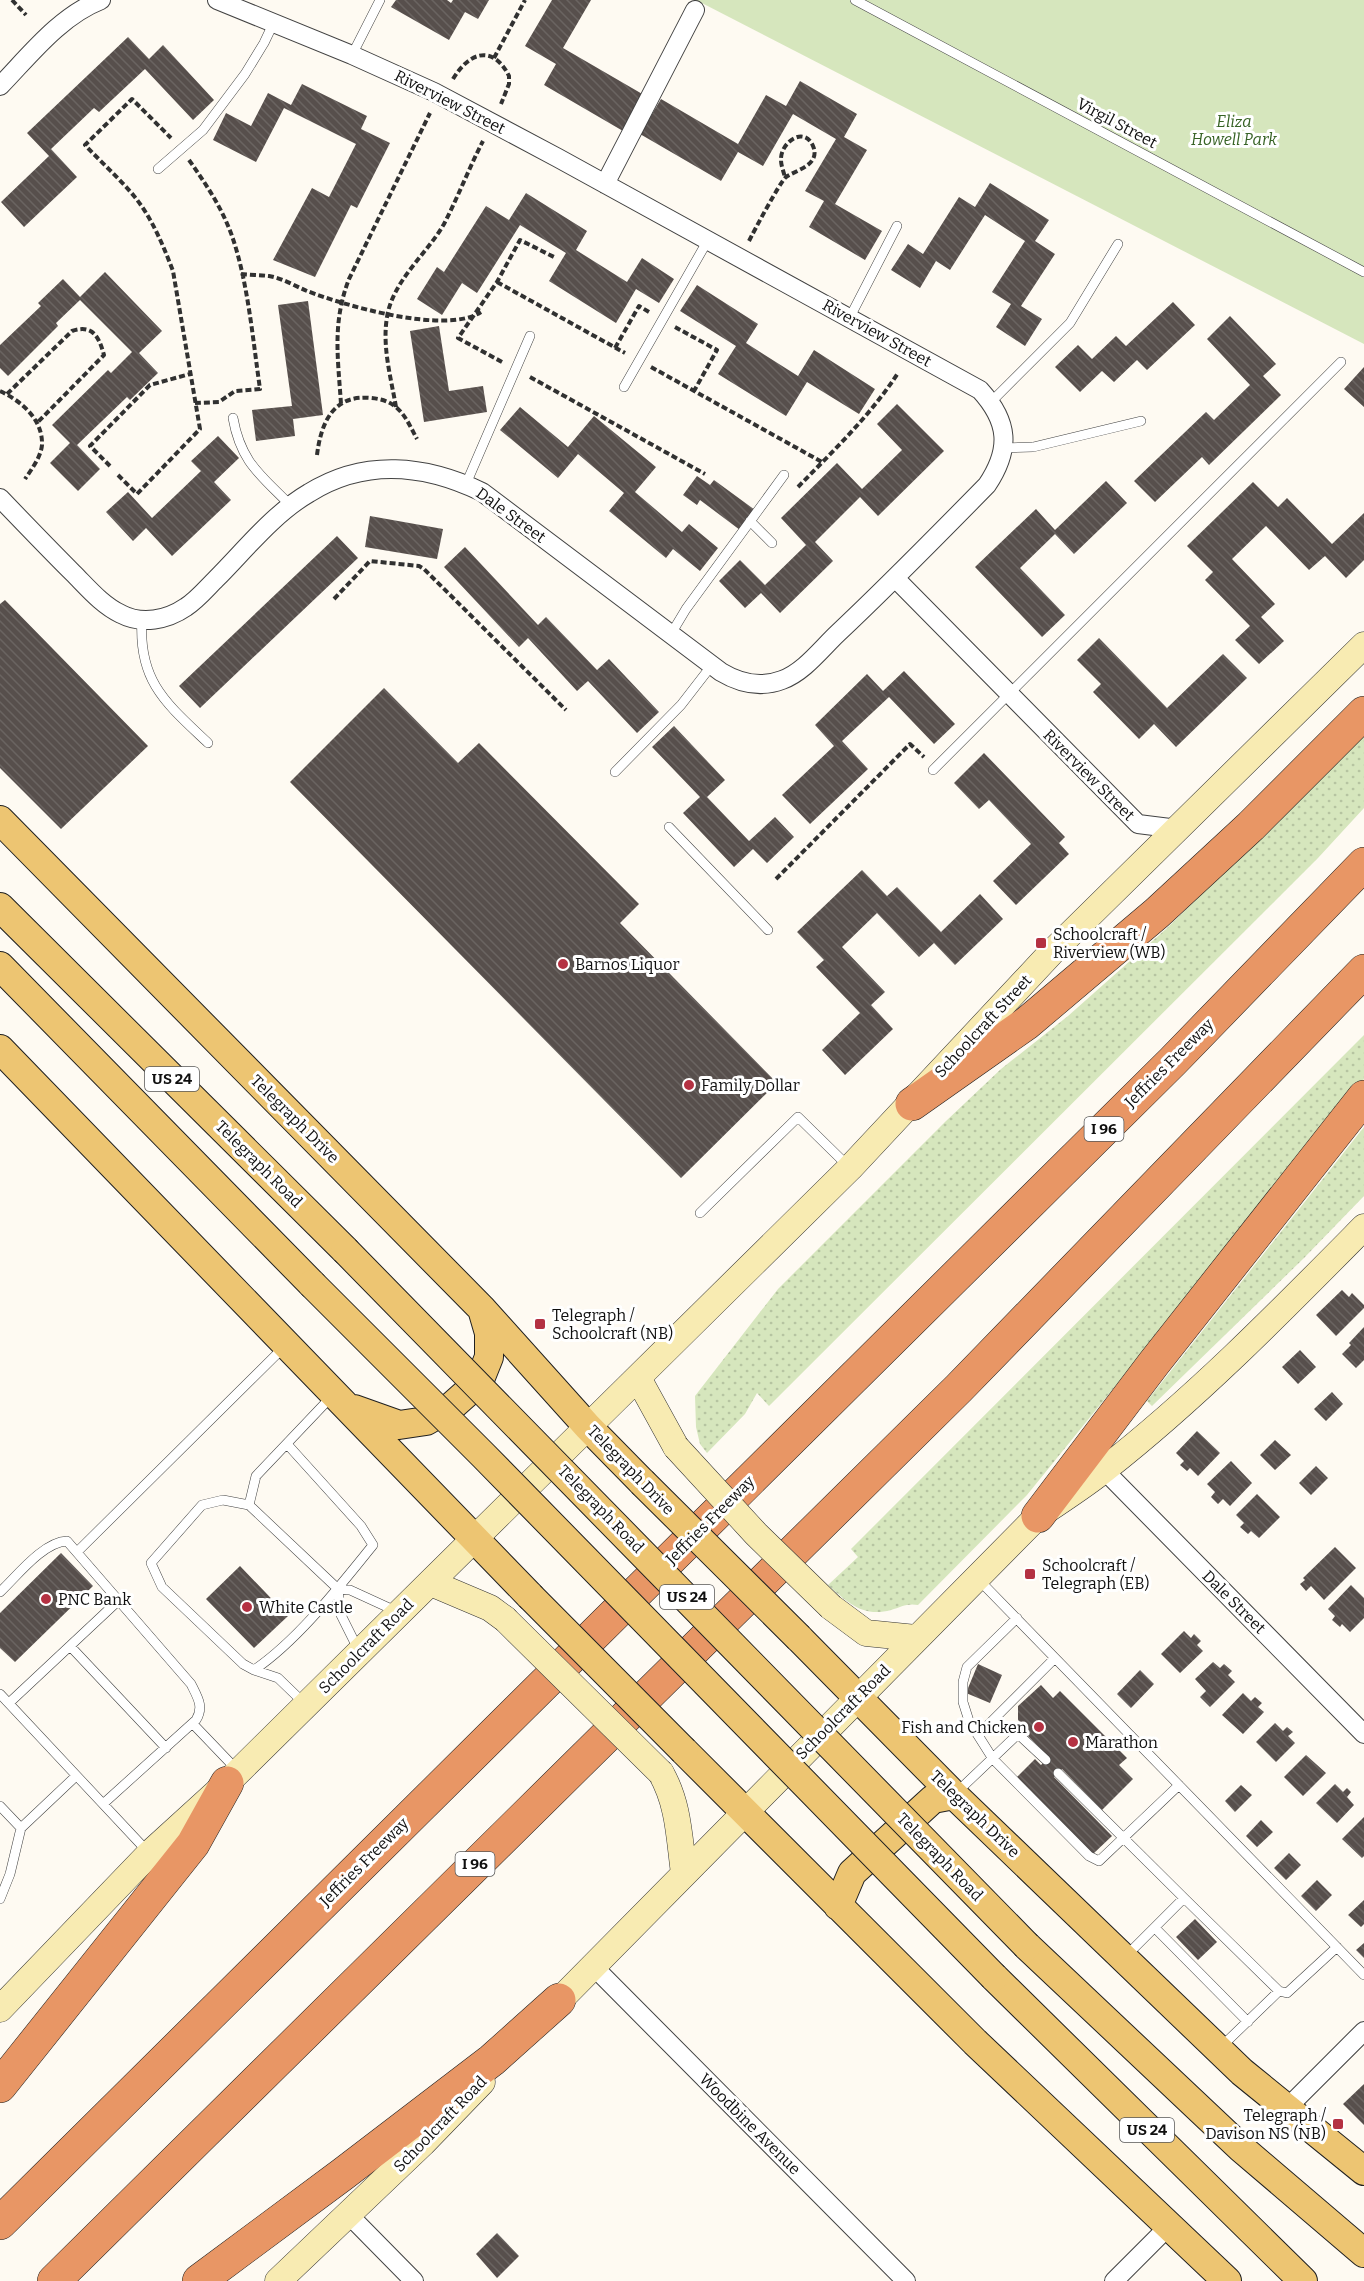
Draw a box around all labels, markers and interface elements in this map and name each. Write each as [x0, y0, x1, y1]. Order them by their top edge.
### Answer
street label: Riverview Street [392, 66, 509, 138]
street label: Virgil Street [1074, 94, 1161, 152]
park label: Eliza Howell Park [1191, 112, 1277, 149]
street label: Riverview Street [819, 295, 935, 371]
street label: Dale Street [472, 483, 550, 547]
street label: Riverview Street [1039, 725, 1139, 825]
place label: Schoolcraft / Riverview (WB) [1053, 925, 1166, 962]
marker: Schoolcraft / Riverview (WB) [1034, 936, 1048, 950]
place label: Barnos Liquor [575, 955, 680, 974]
marker: Barnos Liquor [556, 957, 570, 971]
street label: Schoolcraft Street [931, 971, 1036, 1081]
street label: Jeffries Freeway [1120, 1014, 1218, 1112]
road number: US 24 [145, 1067, 199, 1091]
street label: Telegraph Drive [247, 1071, 343, 1167]
place label: Family Dollar [701, 1076, 800, 1095]
marker: Family Dollar [682, 1078, 696, 1092]
street label: Telegraph Road [212, 1117, 307, 1212]
road number: I 96 [1084, 1117, 1124, 1141]
place label: Telegraph / Schoolcraft (NB) [552, 1306, 673, 1343]
marker: Telegraph / Schoolcraft (NB) [533, 1317, 547, 1331]
street label: Telegraph Drive [584, 1421, 678, 1519]
street label: Telegraph Road [554, 1461, 648, 1557]
street label: Jeffries Freeway [661, 1471, 759, 1569]
place label: Schoolcraft / Telegraph (EB) [1042, 1556, 1150, 1593]
street label: Dale Street [1198, 1566, 1270, 1638]
marker: Schoolcraft / Telegraph (EB) [1023, 1567, 1037, 1581]
road number: US 24 [660, 1585, 714, 1609]
place label: PNC Bank [58, 1590, 131, 1609]
marker: PNC Bank [39, 1592, 53, 1606]
street label: Schoolcraft Road [315, 1594, 418, 1697]
place label: White Castle [259, 1598, 353, 1617]
marker: White Castle [240, 1600, 254, 1614]
street label: Schoolcraft Road [792, 1660, 895, 1763]
place label: Fish and Chicken [901, 1718, 1027, 1737]
marker: Fish and Chicken [1032, 1720, 1046, 1734]
place label: Marathon [1085, 1733, 1158, 1752]
marker: Marathon [1066, 1735, 1080, 1749]
street label: Telegraph Drive [926, 1767, 1024, 1861]
street label: Telegraph Road [893, 1809, 987, 1905]
street label: Jeffries Freeway [315, 1813, 413, 1911]
road number: I 96 [456, 1852, 494, 1876]
street label: Woodbine Avenue [695, 2069, 805, 2179]
street label: Schoolcraft Road [389, 2072, 491, 2176]
place label: Telegraph / Davison NS (NB) [1205, 2106, 1327, 2143]
marker: Telegraph / Davison NS (NB) [1331, 2117, 1345, 2131]
road number: US 24 [1120, 2118, 1174, 2142]

